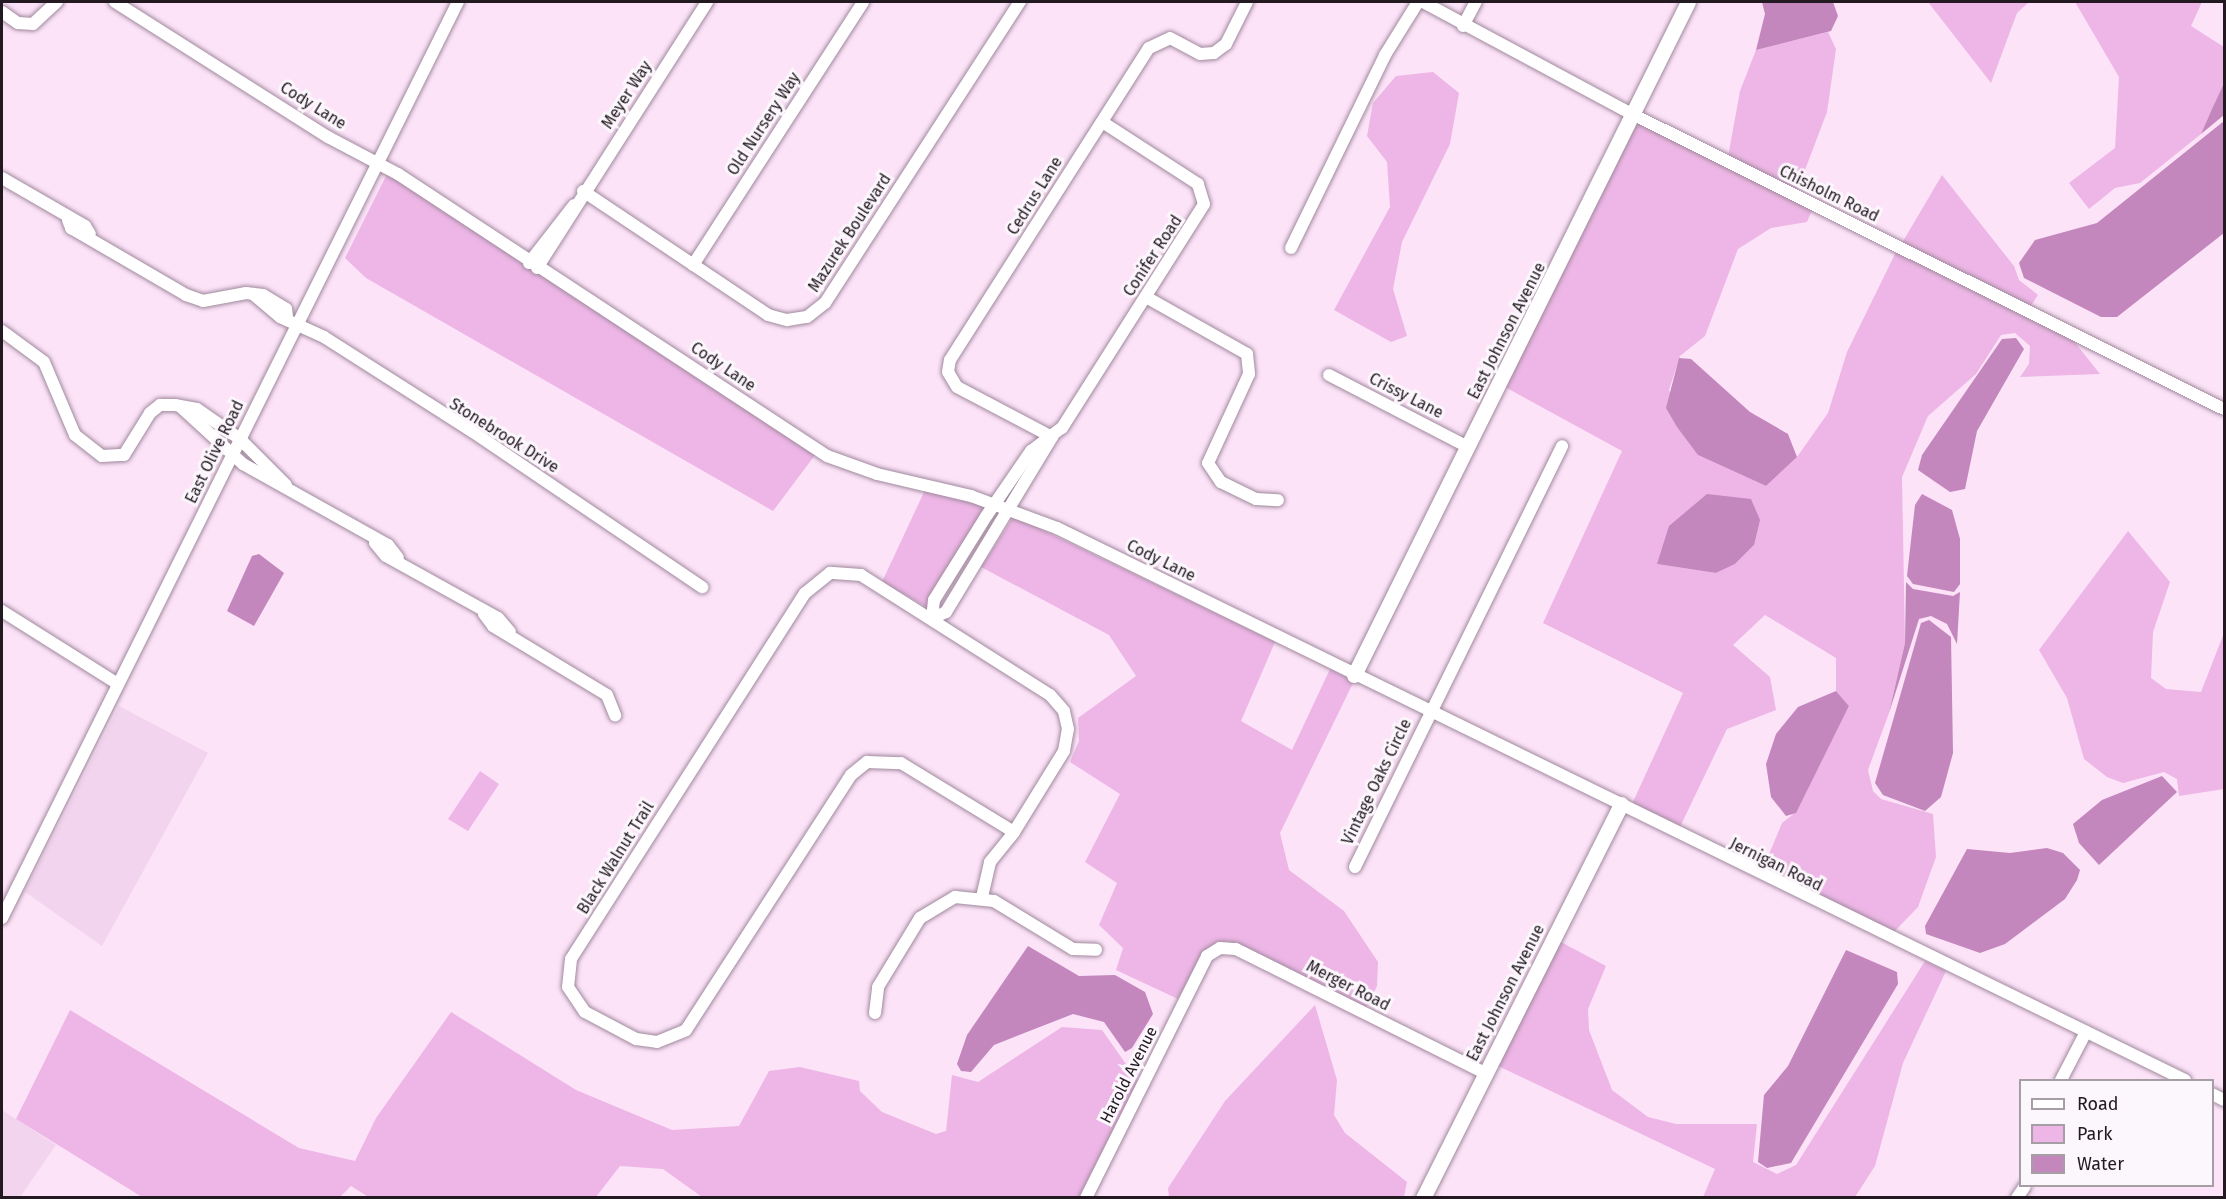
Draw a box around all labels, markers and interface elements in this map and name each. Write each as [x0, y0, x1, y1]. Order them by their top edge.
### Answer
street label: Meyer Way [598, 57, 656, 133]
street label: Old Nursery Way [723, 69, 805, 179]
street label: Cody Lane [276, 78, 350, 134]
street label: Cedrus Lane [1003, 153, 1067, 239]
street label: Chisholm Road [1776, 162, 1882, 226]
street label: Mazurek Boulevard [805, 170, 895, 296]
street label: Conifer Road [1120, 212, 1186, 300]
street label: East Johnson Avenue [1464, 259, 1550, 403]
street label: Cody Lane [687, 338, 759, 396]
street label: Crissy Lane [1366, 369, 1446, 423]
street label: Stonebrook Drive [446, 395, 562, 477]
street label: East Olive Road [182, 397, 248, 507]
street label: Cody Lane [1123, 536, 1199, 586]
street label: Vintage Oaks Circle [1338, 716, 1416, 848]
street label: Black Walnut Trail [574, 798, 658, 918]
street label: Jernigan Road [1726, 834, 1826, 896]
street label: East Johnson Avenue [1463, 921, 1549, 1065]
street label: Merger Road [1303, 957, 1393, 1015]
street label: Harold Avenue [1096, 1023, 1162, 1127]
legend [2019, 1079, 2214, 1187]
text: Road [2077, 1093, 2119, 1115]
text: Park [2077, 1123, 2112, 1145]
text: Water [2077, 1153, 2124, 1175]

